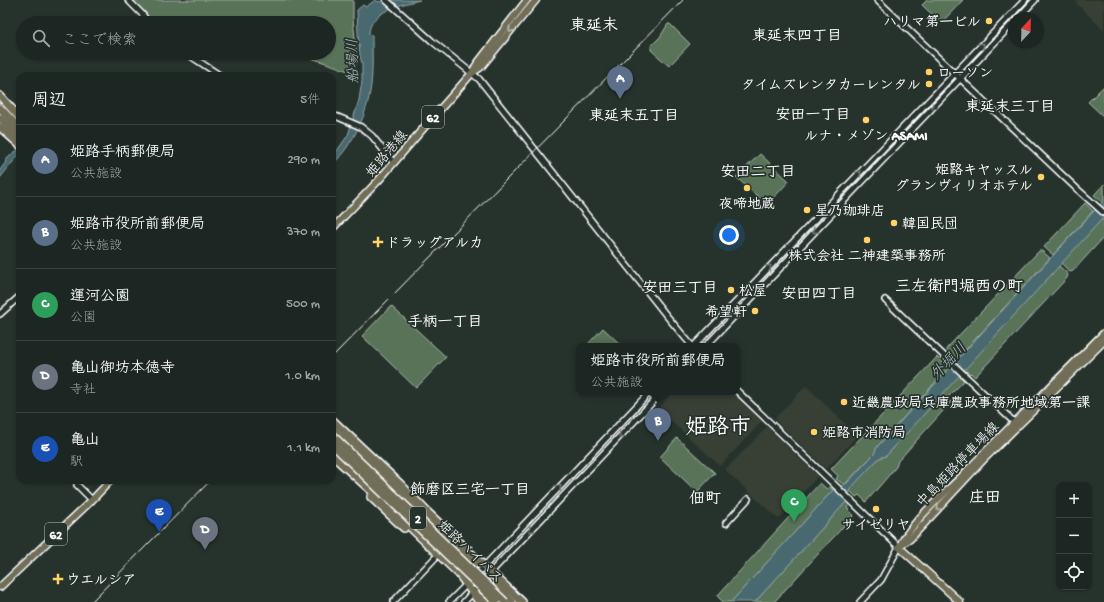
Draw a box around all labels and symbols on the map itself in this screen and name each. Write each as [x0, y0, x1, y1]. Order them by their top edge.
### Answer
north arrow [1008, 12, 1044, 48]
place label: ハリマ第一ビル [883, 15, 981, 32]
district label: 東延末 [570, 16, 618, 37]
marker: ハリマ第一ビル [984, 16, 994, 26]
one-way arrow [508, 25, 515, 32]
district label: 東延末四丁目 [752, 27, 842, 46]
water label: 船場川 [344, 38, 363, 84]
one-way arrow [977, 42, 984, 49]
pin: A [607, 66, 633, 99]
place label: ローソン [937, 66, 993, 83]
marker: ローソン [924, 67, 934, 77]
place label: タイムズレンタカーレンタル [741, 78, 921, 95]
marker: タイムズレンタカーレンタル [924, 79, 934, 89]
district label: 東延末三丁目 [965, 98, 1055, 117]
one-way arrow [931, 102, 939, 110]
road number: 62 [422, 106, 444, 128]
district label: 安田一丁目 [775, 106, 851, 125]
district label: 東延末五丁目 [589, 107, 679, 126]
marker: ルナ・メゾン ASAMI [861, 115, 871, 125]
street label: 姫路港線 [363, 128, 412, 182]
place label: ルナ・メゾン ASAMI [804, 129, 928, 146]
place label: 姫路キヤッスル グランヴィリオホテル [895, 162, 1033, 196]
district label: 安田二丁目 [720, 163, 796, 182]
one-way arrow [854, 170, 862, 178]
marker: 姫路キヤッスル グランヴィリオホテル [1036, 172, 1046, 182]
marker: 夜啼地蔵 [742, 183, 752, 193]
place label: 夜啼地蔵 [719, 197, 775, 214]
place label: 星乃珈琲店 [815, 203, 885, 221]
marker: 星乃珈琲店 [802, 205, 812, 215]
place label: 韓国民団 [902, 216, 958, 234]
marker: 韓国民団 [889, 218, 899, 228]
your location [719, 225, 739, 245]
one-way arrow [813, 226, 820, 234]
marker: 株式会社 二神建築事務所 [862, 235, 872, 245]
place label: ドラッグアルカ [386, 236, 483, 253]
marker: ドラッグアルカ [373, 237, 383, 247]
place label: 株式会社 二神建築事務所 [788, 248, 946, 266]
one-way arrow [764, 264, 772, 272]
district label: 三左衛門堀西の町 [895, 278, 1023, 298]
district label: 安田三丁目 [642, 279, 718, 298]
place label: 松屋 [739, 283, 767, 301]
marker: 松屋 [726, 285, 736, 295]
district label: 安田四丁目 [781, 285, 857, 304]
place label: 希望軒 [705, 304, 747, 322]
marker: 希望軒 [750, 306, 760, 316]
district label: 手柄一丁目 [407, 313, 483, 332]
water label: 外堀川 [927, 339, 971, 385]
place label: 近畿農政局兵庫農政事務所地域第一課 [852, 395, 1090, 413]
marker: 近畿農政局兵庫農政事務所地域第一課 [839, 397, 849, 407]
pin: B [645, 408, 671, 441]
district label: 姫路市 [685, 414, 751, 442]
street label: 中島姫路停車場線 [914, 420, 1004, 512]
place label: 姫路市消防局 [822, 425, 906, 443]
marker: 姫路市消防局 [809, 427, 819, 437]
one-way arrow [618, 431, 626, 439]
district label: 飾磨区三宅一丁目 [410, 481, 530, 500]
one-way arrow [554, 484, 562, 492]
pin: C [781, 489, 807, 522]
district label: 庄田 [969, 489, 1001, 509]
district label: 佃町 [689, 490, 721, 510]
pin: E [146, 499, 172, 532]
one-way arrow [936, 503, 944, 511]
marker: サイゼリヤ [871, 504, 881, 514]
road number: 2 [410, 507, 426, 529]
pin: D [192, 517, 218, 550]
street label: 姫路バイパス [433, 518, 505, 588]
place label: サイゼリヤ [841, 518, 911, 535]
road number: 62 [45, 523, 67, 545]
one-way arrow [528, 525, 536, 533]
place label: ウエルシア [66, 573, 136, 590]
marker: ウエルシア [53, 574, 63, 584]

